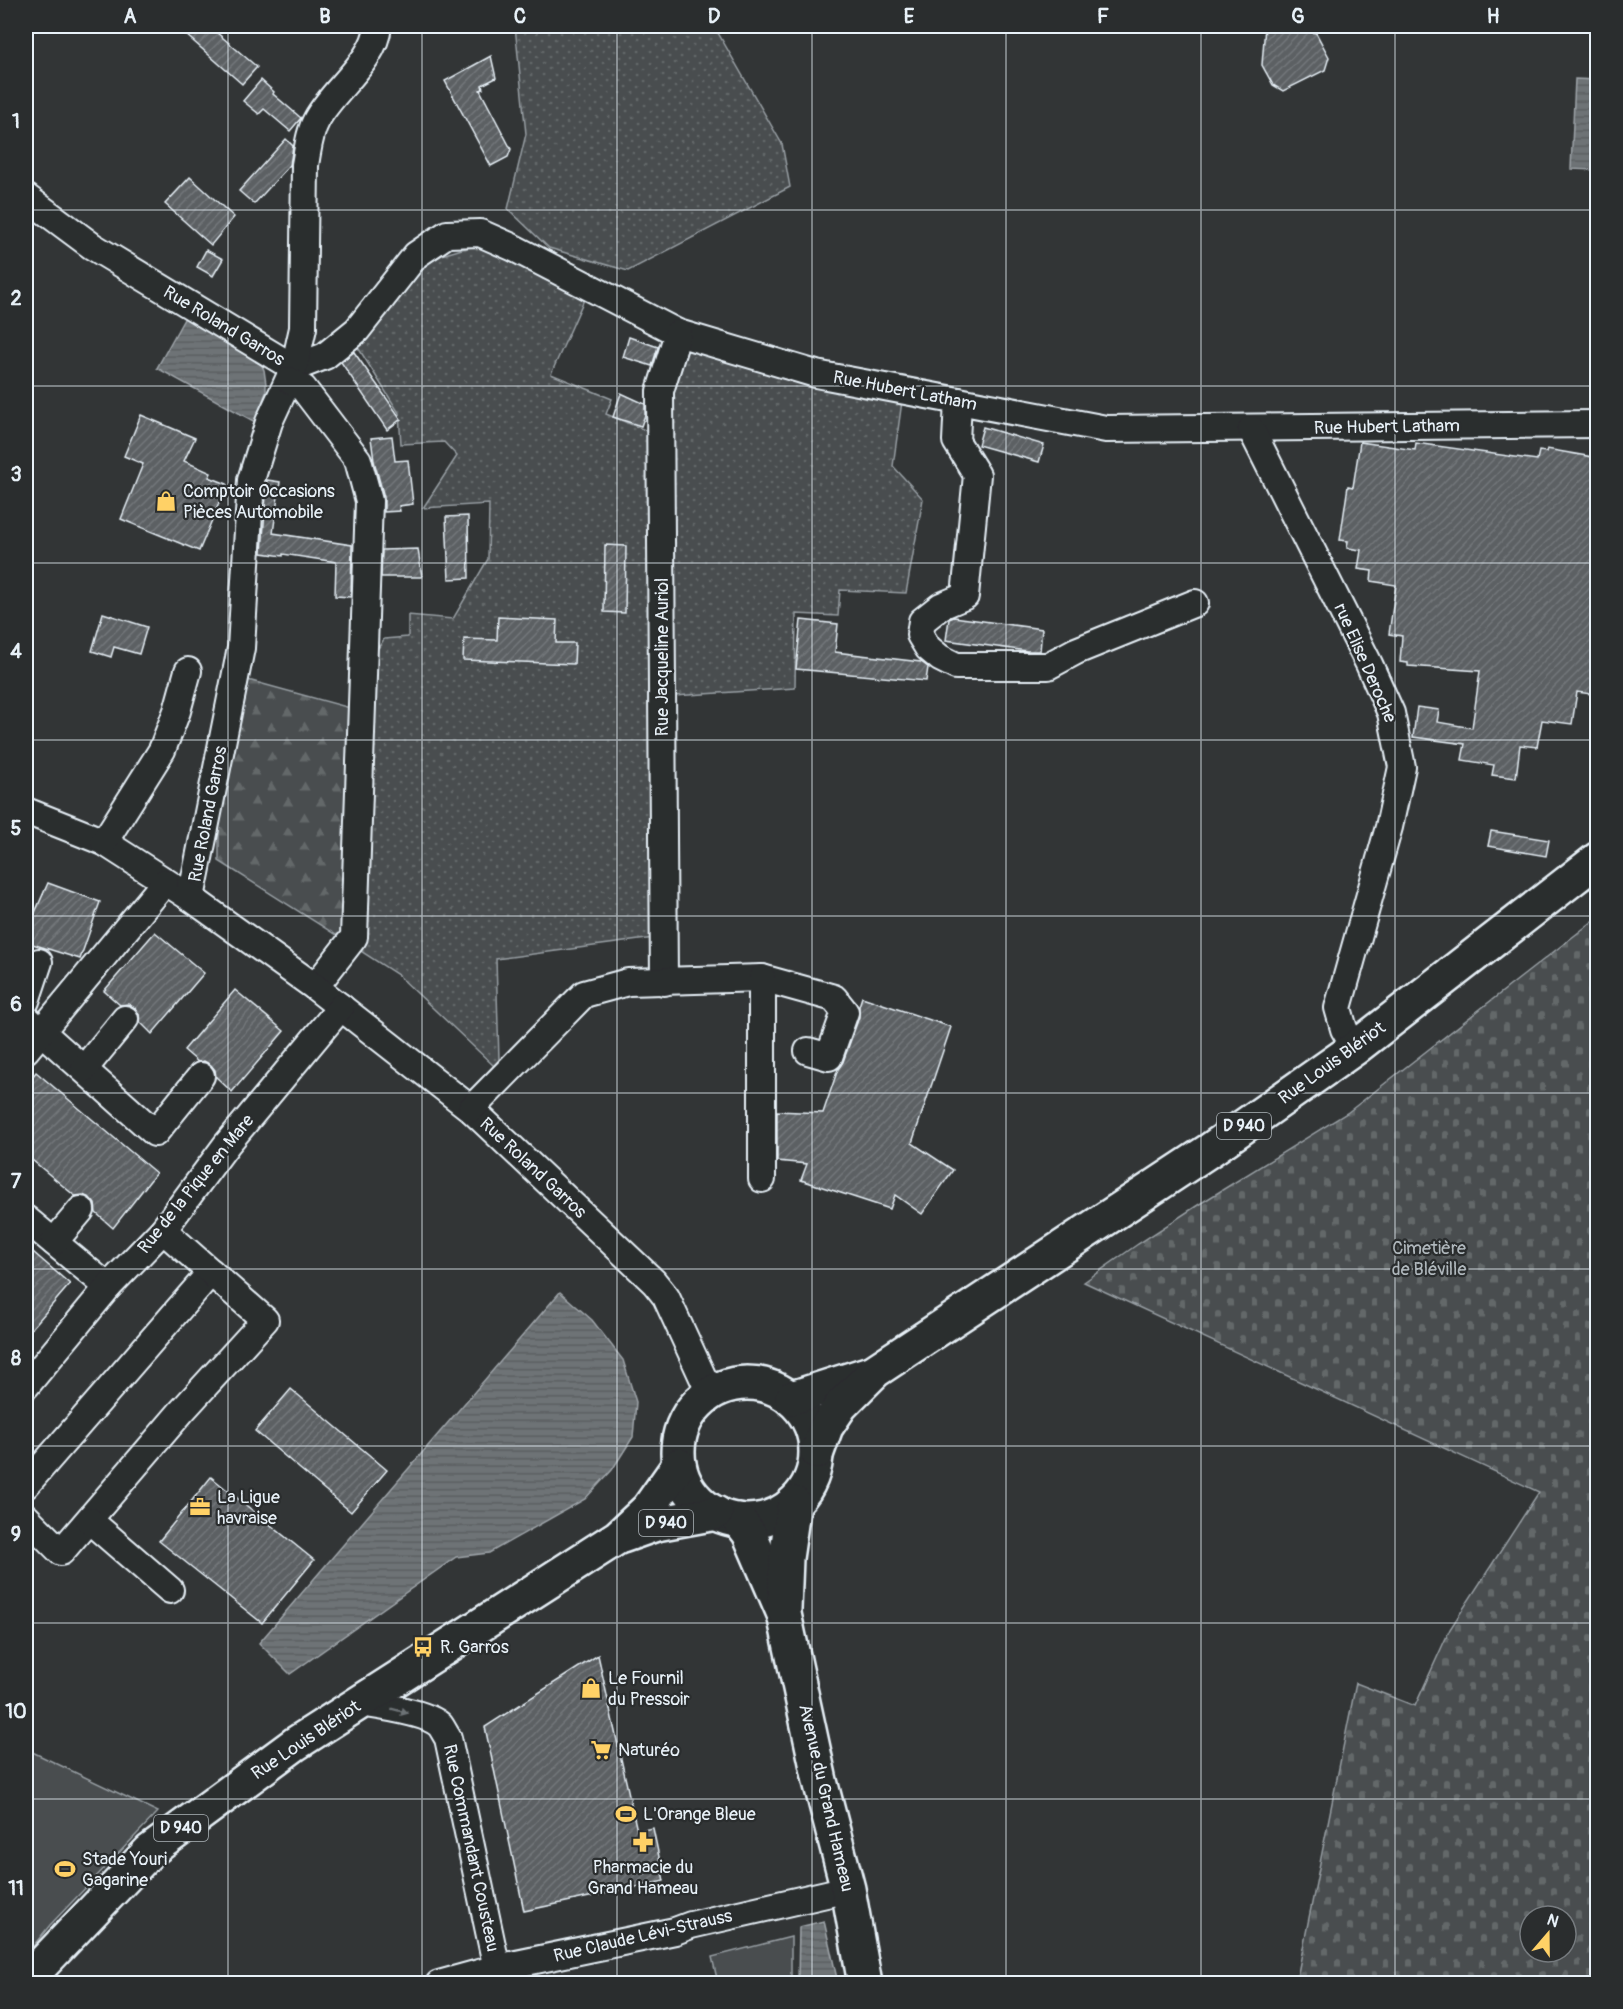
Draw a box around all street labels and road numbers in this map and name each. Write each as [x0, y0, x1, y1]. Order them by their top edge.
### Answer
street label: Rue Roland Garros [159, 281, 289, 371]
street label: Rue Hubert Latham [831, 366, 979, 416]
street label: Rue Hubert Latham [1314, 414, 1460, 440]
street label: Rue Jacqueline Auriol [651, 578, 674, 736]
street label: rue Elise Deroche [1328, 600, 1402, 726]
street label: Rue Roland Garros [184, 744, 232, 884]
street label: Rue Louis Blériot [1274, 1016, 1391, 1110]
street label: Rue de la Pique en Mare [133, 1109, 259, 1258]
street label: Rue Roland Garros [475, 1113, 591, 1223]
road number: D 940 [1217, 1113, 1271, 1139]
road number: D 940 [639, 1510, 693, 1536]
street label: Rue Louis Blériot [247, 1695, 366, 1785]
street label: Avenue du Grand Hameau [793, 1702, 859, 1894]
street label: Rue Commandant Cousteau [438, 1742, 504, 1954]
road number: D 940 [154, 1815, 208, 1841]
street label: Rue Claude Lévi-Strauss [551, 1904, 735, 1968]

